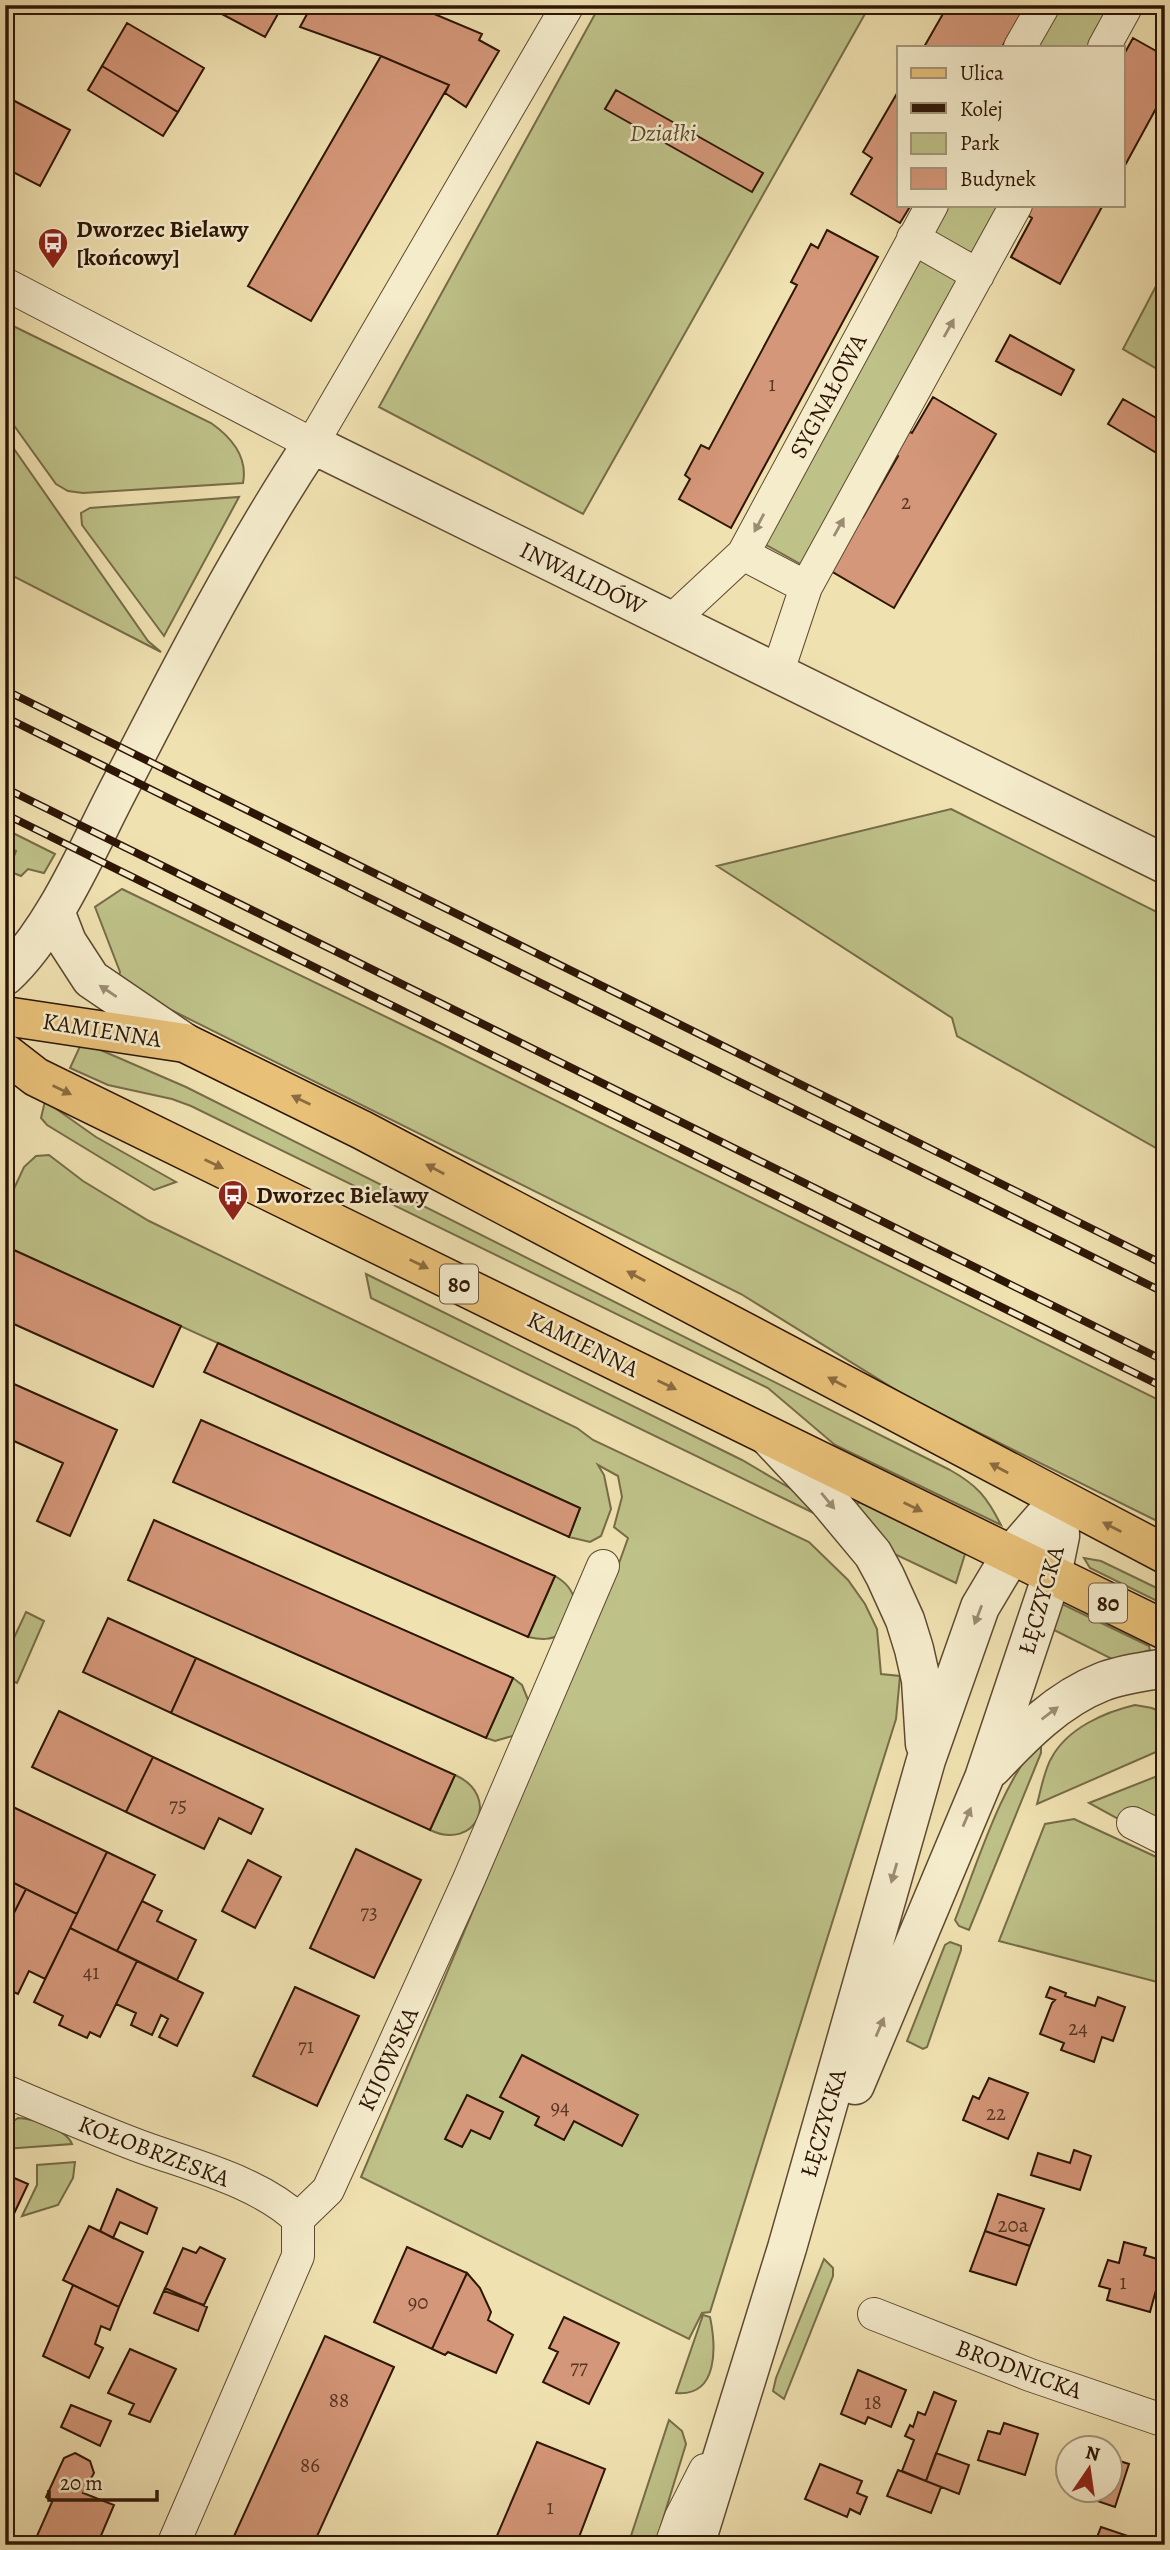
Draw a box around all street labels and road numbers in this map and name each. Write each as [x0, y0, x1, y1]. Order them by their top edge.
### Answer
street label: SYGNAŁOWA [782, 327, 875, 464]
street label: INWALIDÓW [515, 534, 652, 623]
street label: KAMIENNA [40, 1005, 165, 1055]
road number: 80 [440, 1264, 478, 1303]
street label: KAMIENNA [522, 1303, 645, 1385]
street label: ŁĘCZYCKA [1010, 1541, 1072, 1658]
road number: 80 [1089, 1584, 1127, 1622]
street label: KIJOWSKA [350, 2001, 426, 2116]
street label: ŁĘCZYCKA [792, 2064, 854, 2181]
street label: KOŁOBRZESKA [74, 2108, 235, 2195]
street label: BRODNICKA [952, 2331, 1087, 2407]

